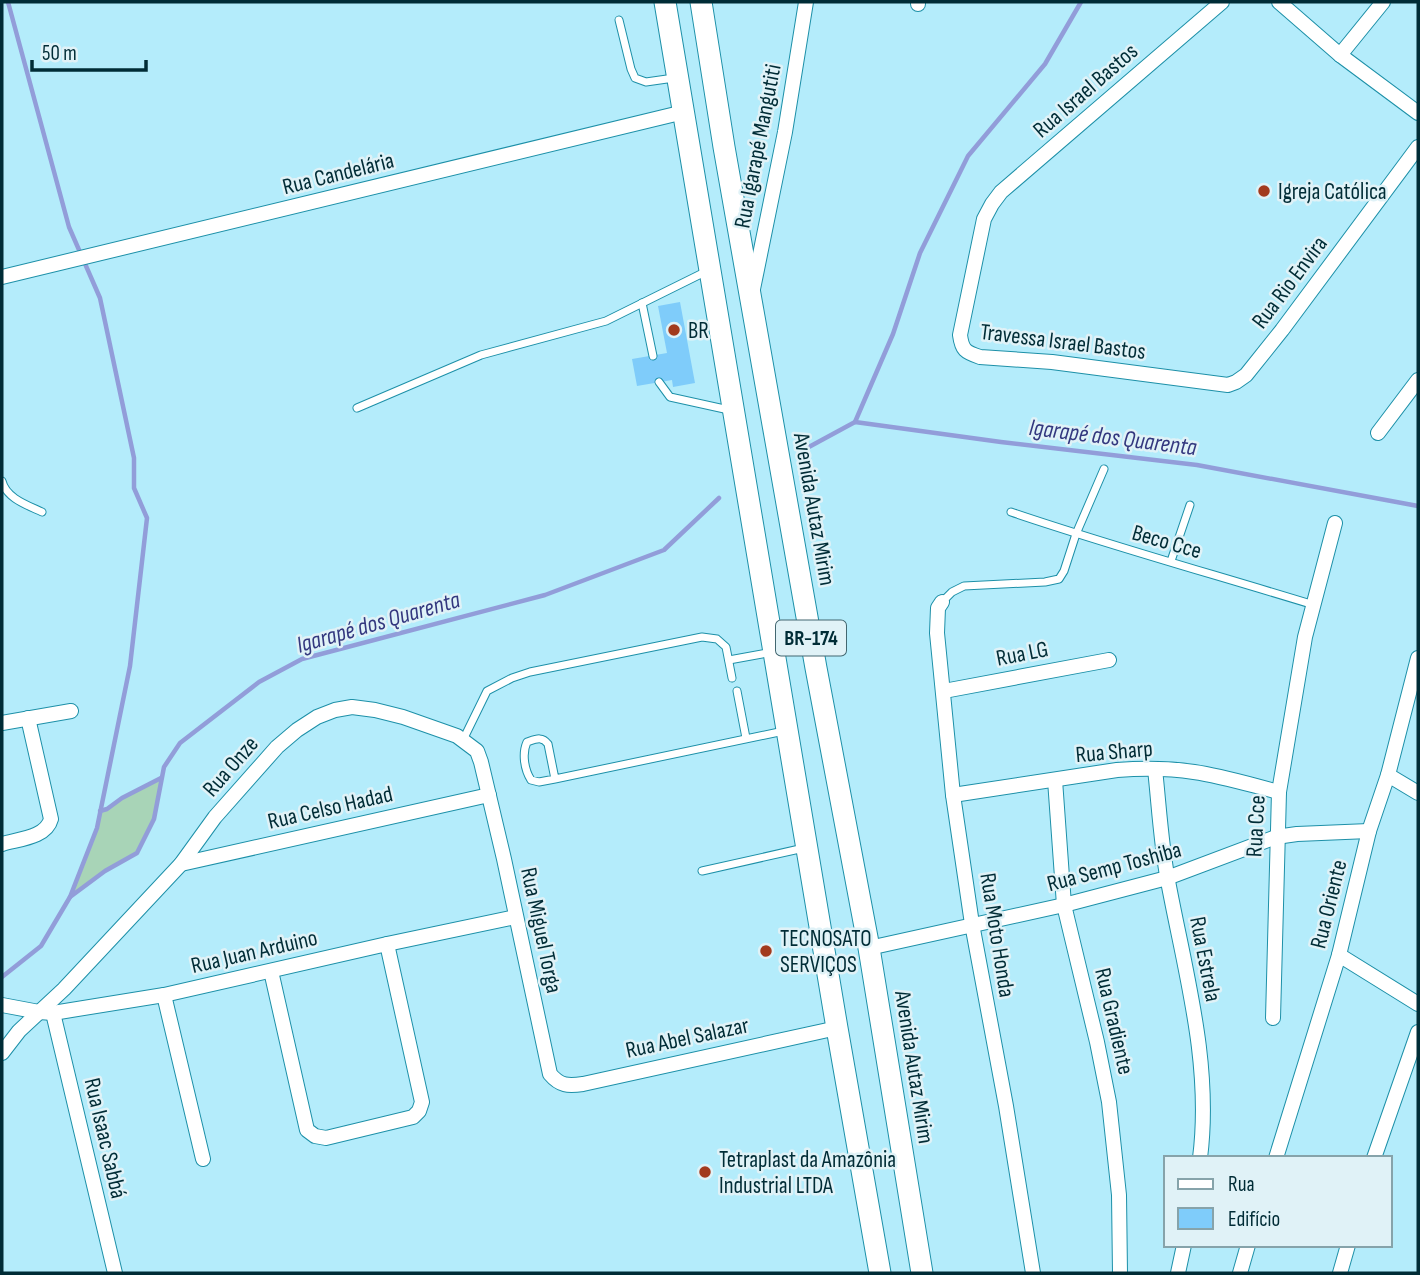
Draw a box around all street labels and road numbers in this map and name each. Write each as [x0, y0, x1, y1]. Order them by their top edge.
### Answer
street label: Rua Israel Bastos [1027, 38, 1144, 144]
street label: Rua Igarapé Mangutiti [728, 62, 788, 231]
street label: Rua Candelária [280, 147, 397, 201]
street label: Rua Rio Envira [1246, 231, 1334, 334]
street label: Travessa Israel Bastos [979, 318, 1147, 366]
street label: Avenida Autaz Mirim [787, 430, 841, 588]
street label: Beco Cce [1129, 519, 1205, 565]
road number: BR-174 [776, 620, 846, 656]
street label: Rua LG [994, 635, 1051, 673]
street label: Rua Onze [197, 731, 265, 803]
street label: Rua Sharp [1074, 735, 1154, 769]
street label: Rua Celso Hadad [265, 780, 395, 836]
street label: Rua Cce [1240, 794, 1272, 858]
street label: Rua Semp Toshiba [1044, 836, 1184, 898]
street label: Rua Oriente [1304, 857, 1353, 951]
street label: Rua Miguel Torga [514, 865, 568, 996]
street label: Rua Moto Honda [973, 871, 1021, 999]
street label: Rua Estrela [1183, 914, 1227, 1004]
street label: Rua Juan Arduino [188, 924, 320, 980]
street label: Rua Gradiente [1088, 965, 1140, 1077]
street label: Avenida Autaz Mirim [888, 988, 940, 1146]
street label: Rua Abel Salazar [623, 1011, 752, 1065]
street label: Rua Isaac Sabbá [78, 1075, 132, 1201]

